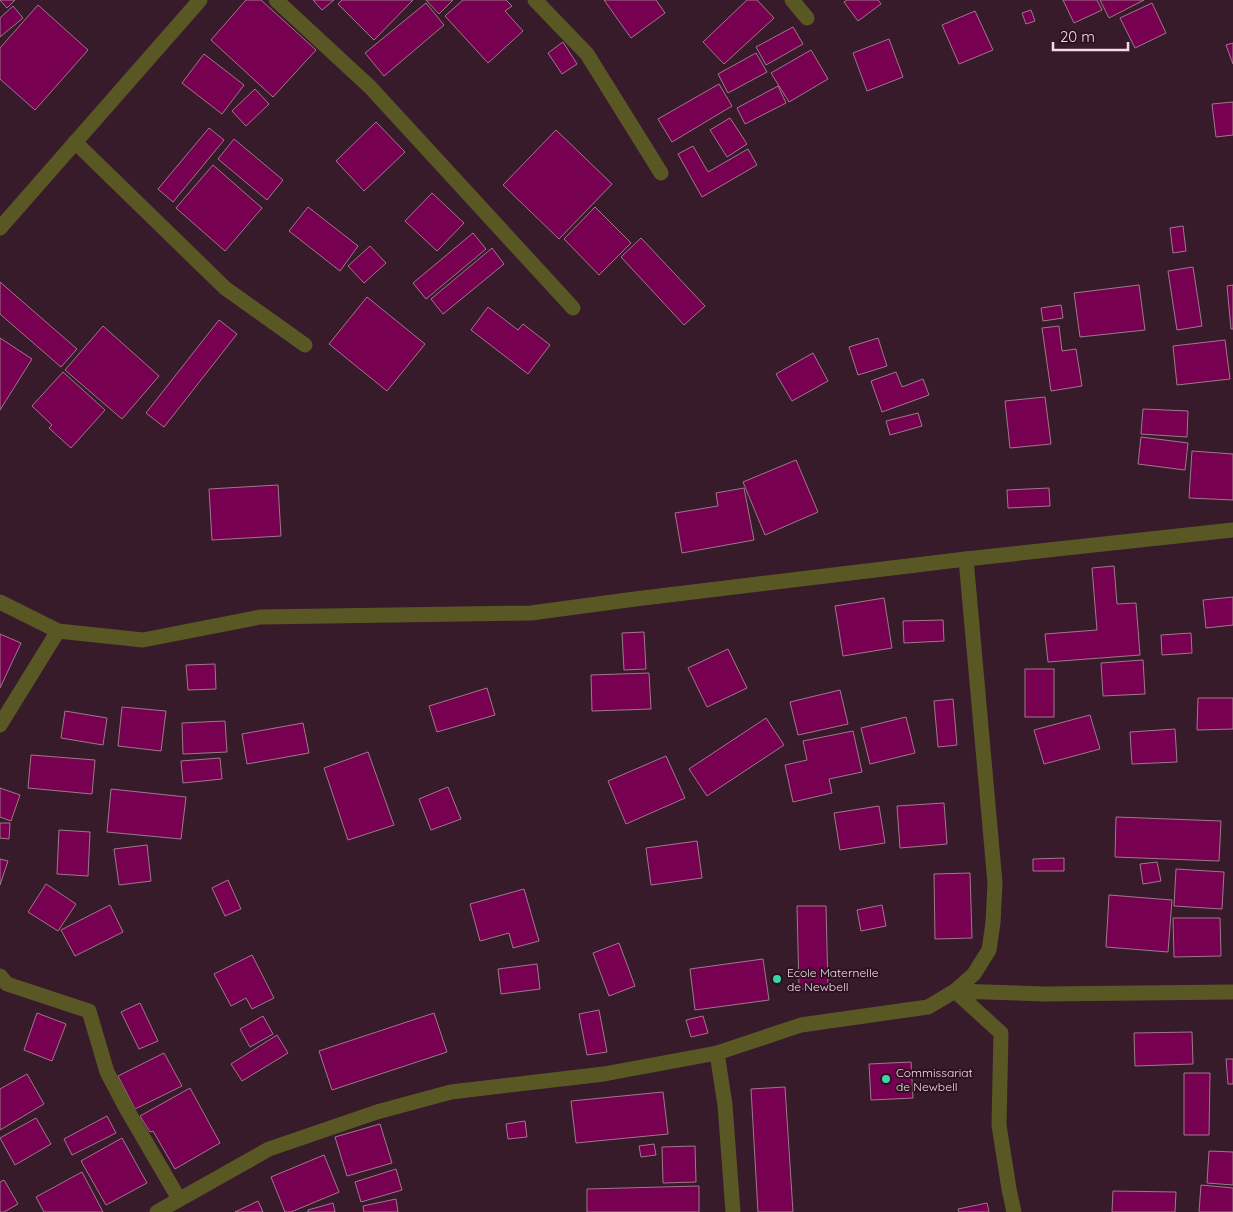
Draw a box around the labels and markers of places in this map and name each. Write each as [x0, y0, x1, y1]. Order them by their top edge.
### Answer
place label: Ecole Maternelle de Newbell [787, 965, 879, 994]
marker: Ecole Maternelle de Newbell [771, 973, 783, 985]
place label: Commissariat de Newbell [896, 1065, 973, 1094]
marker: Commissariat de Newbell [880, 1073, 892, 1085]

